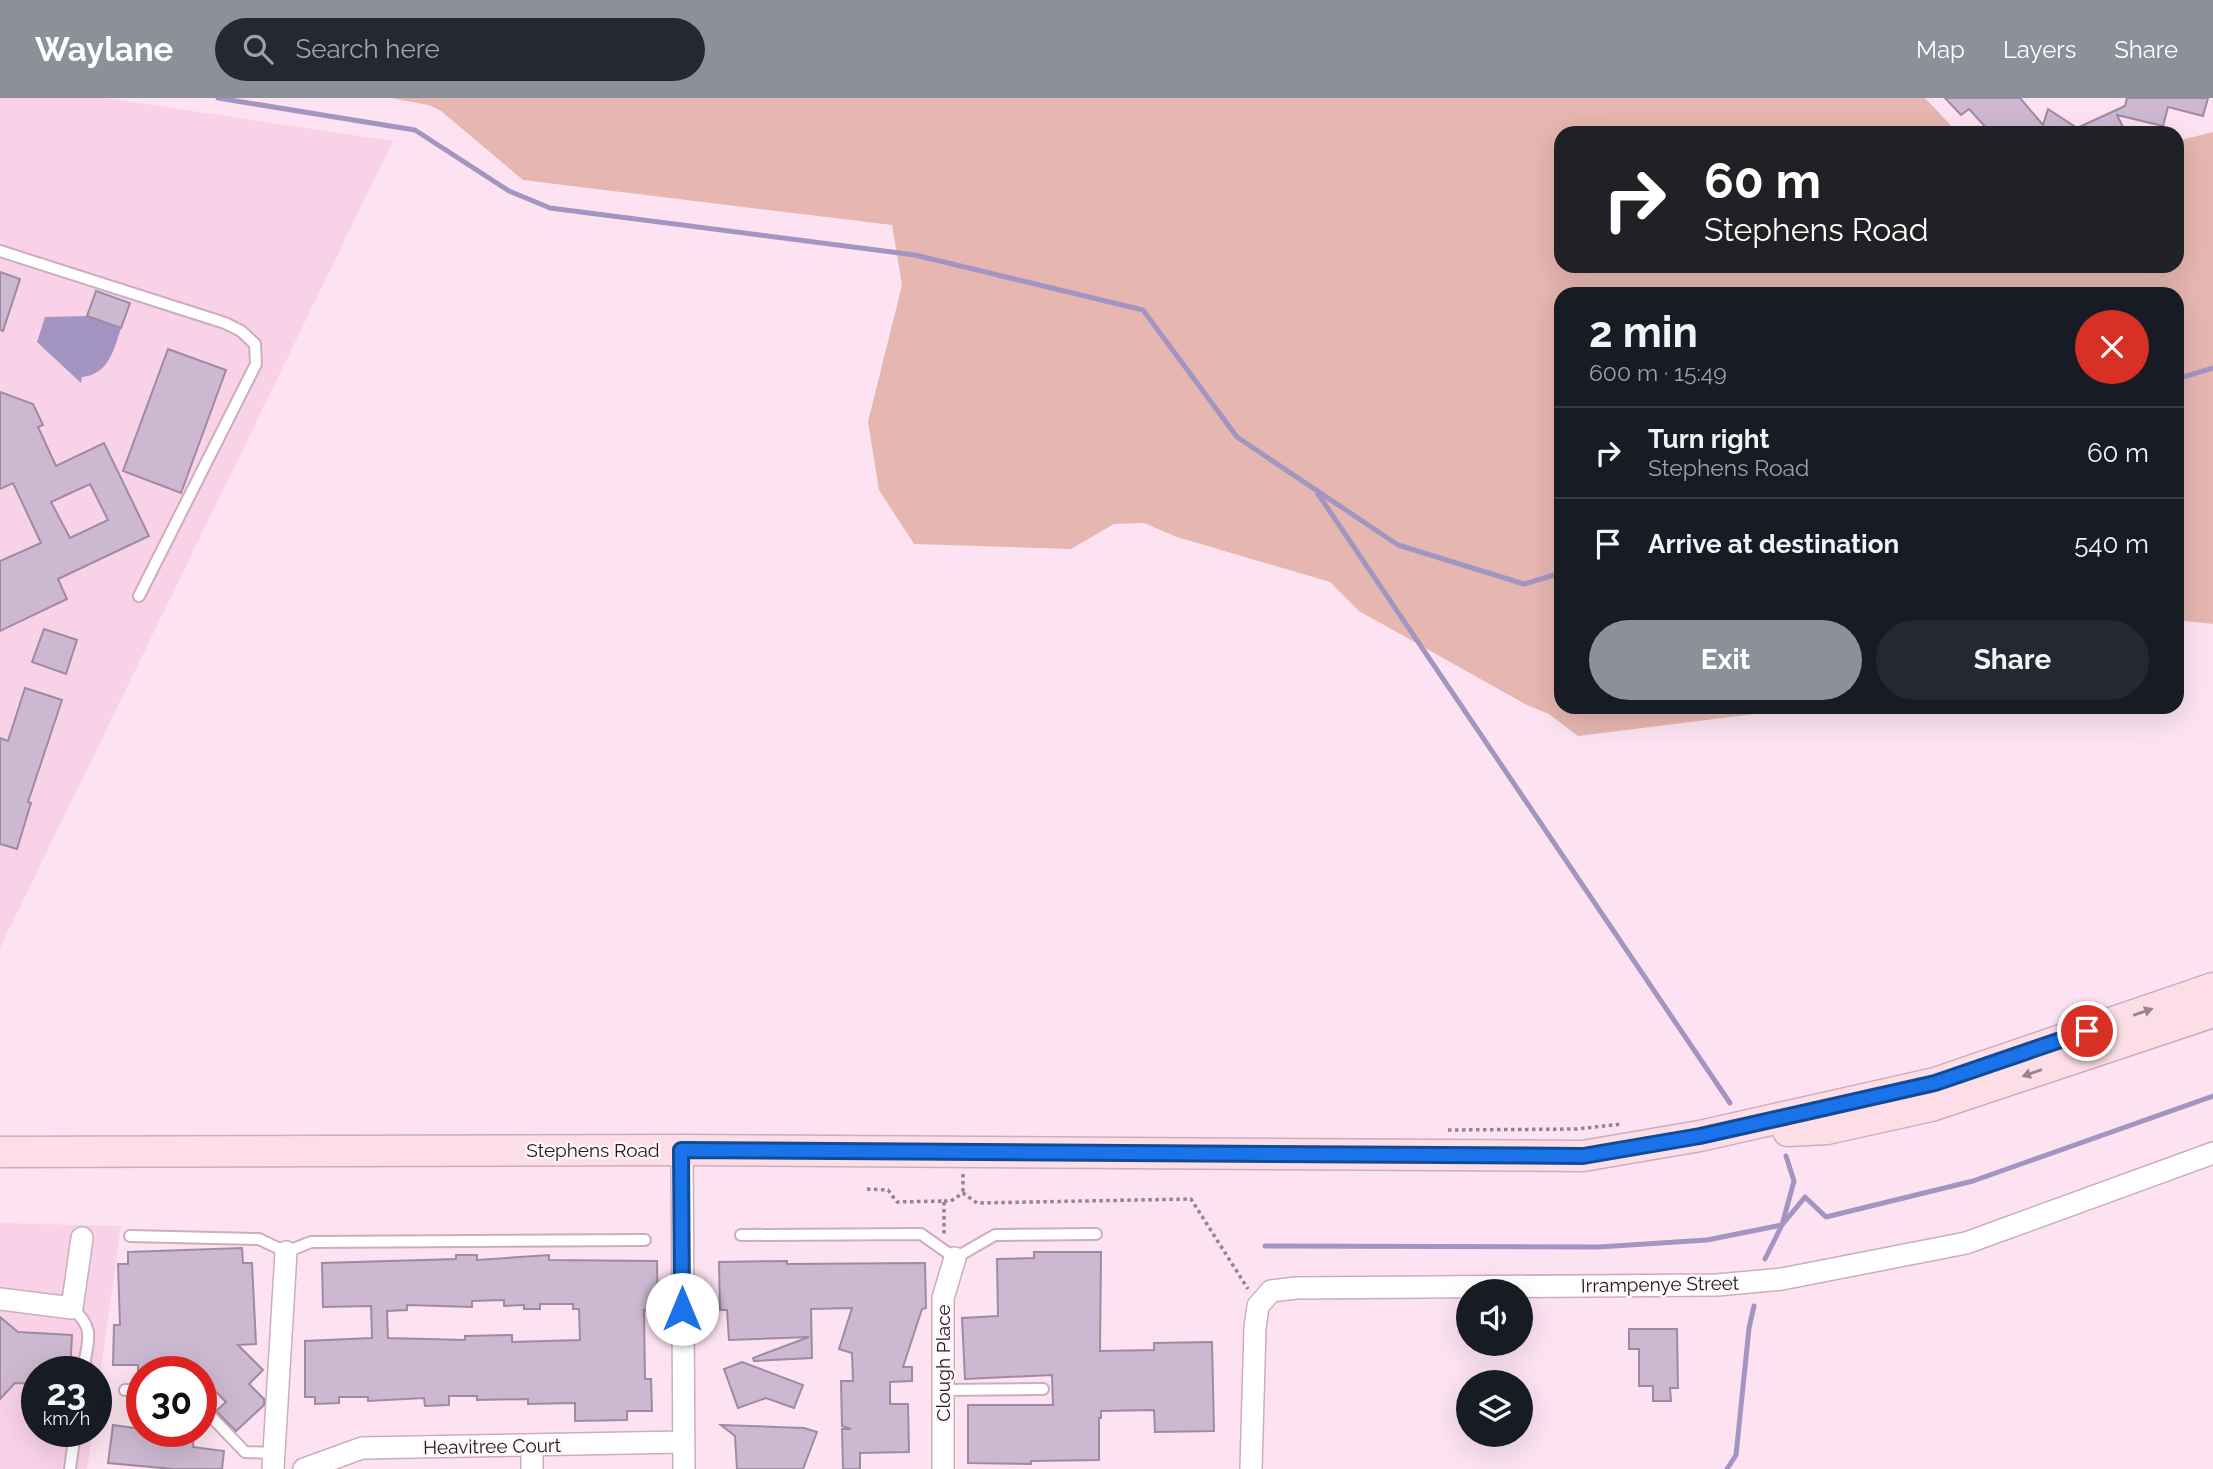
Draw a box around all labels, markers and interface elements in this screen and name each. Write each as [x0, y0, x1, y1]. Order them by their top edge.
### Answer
search box [215, 18, 705, 81]
text: Waylane [35, 30, 173, 69]
icon: search [239, 30, 277, 68]
text: Search here [295, 34, 440, 64]
text: Map [1916, 35, 1965, 64]
text: Layers [2003, 35, 2076, 64]
text: Share [2114, 35, 2178, 64]
text: 60 m [1704, 152, 1821, 209]
icon: right [1589, 154, 1680, 245]
text: Stephens Road [1704, 211, 1929, 248]
text: 2 min [1589, 308, 1698, 357]
button: close [2075, 310, 2149, 384]
text: 600 m · 15:49 [1589, 359, 1727, 386]
text: Turn right [1648, 424, 1769, 454]
icon: right [1589, 434, 1627, 472]
text: 60 m [2087, 438, 2149, 468]
text: Stephens Road [1648, 454, 1809, 481]
icon: arrive [1589, 525, 1627, 563]
text: Arrive at destination [1648, 529, 1899, 559]
text: 540 m [2074, 529, 2149, 559]
button: Exit [1589, 620, 1862, 700]
button: Share [1876, 620, 2149, 700]
pin [2057, 1001, 2117, 1061]
one-way arrow [2132, 1006, 2153, 1017]
icon: arrive [2068, 1012, 2106, 1050]
one-way arrow [2022, 1068, 2043, 1078]
street label: Stephens Road [526, 1139, 660, 1161]
position arrow [645, 1272, 719, 1346]
street label: Irrampenye Street [1581, 1272, 1740, 1296]
map controls [1456, 1279, 1533, 1447]
button: sound [1456, 1279, 1533, 1356]
street label: Clough Place [932, 1304, 954, 1422]
speed limit sign: 30 [126, 1356, 217, 1447]
button: layers [1456, 1370, 1533, 1447]
text: 23 [47, 1372, 86, 1413]
text: km/h [43, 1408, 90, 1429]
street label: Heavitree Court [423, 1434, 562, 1458]

